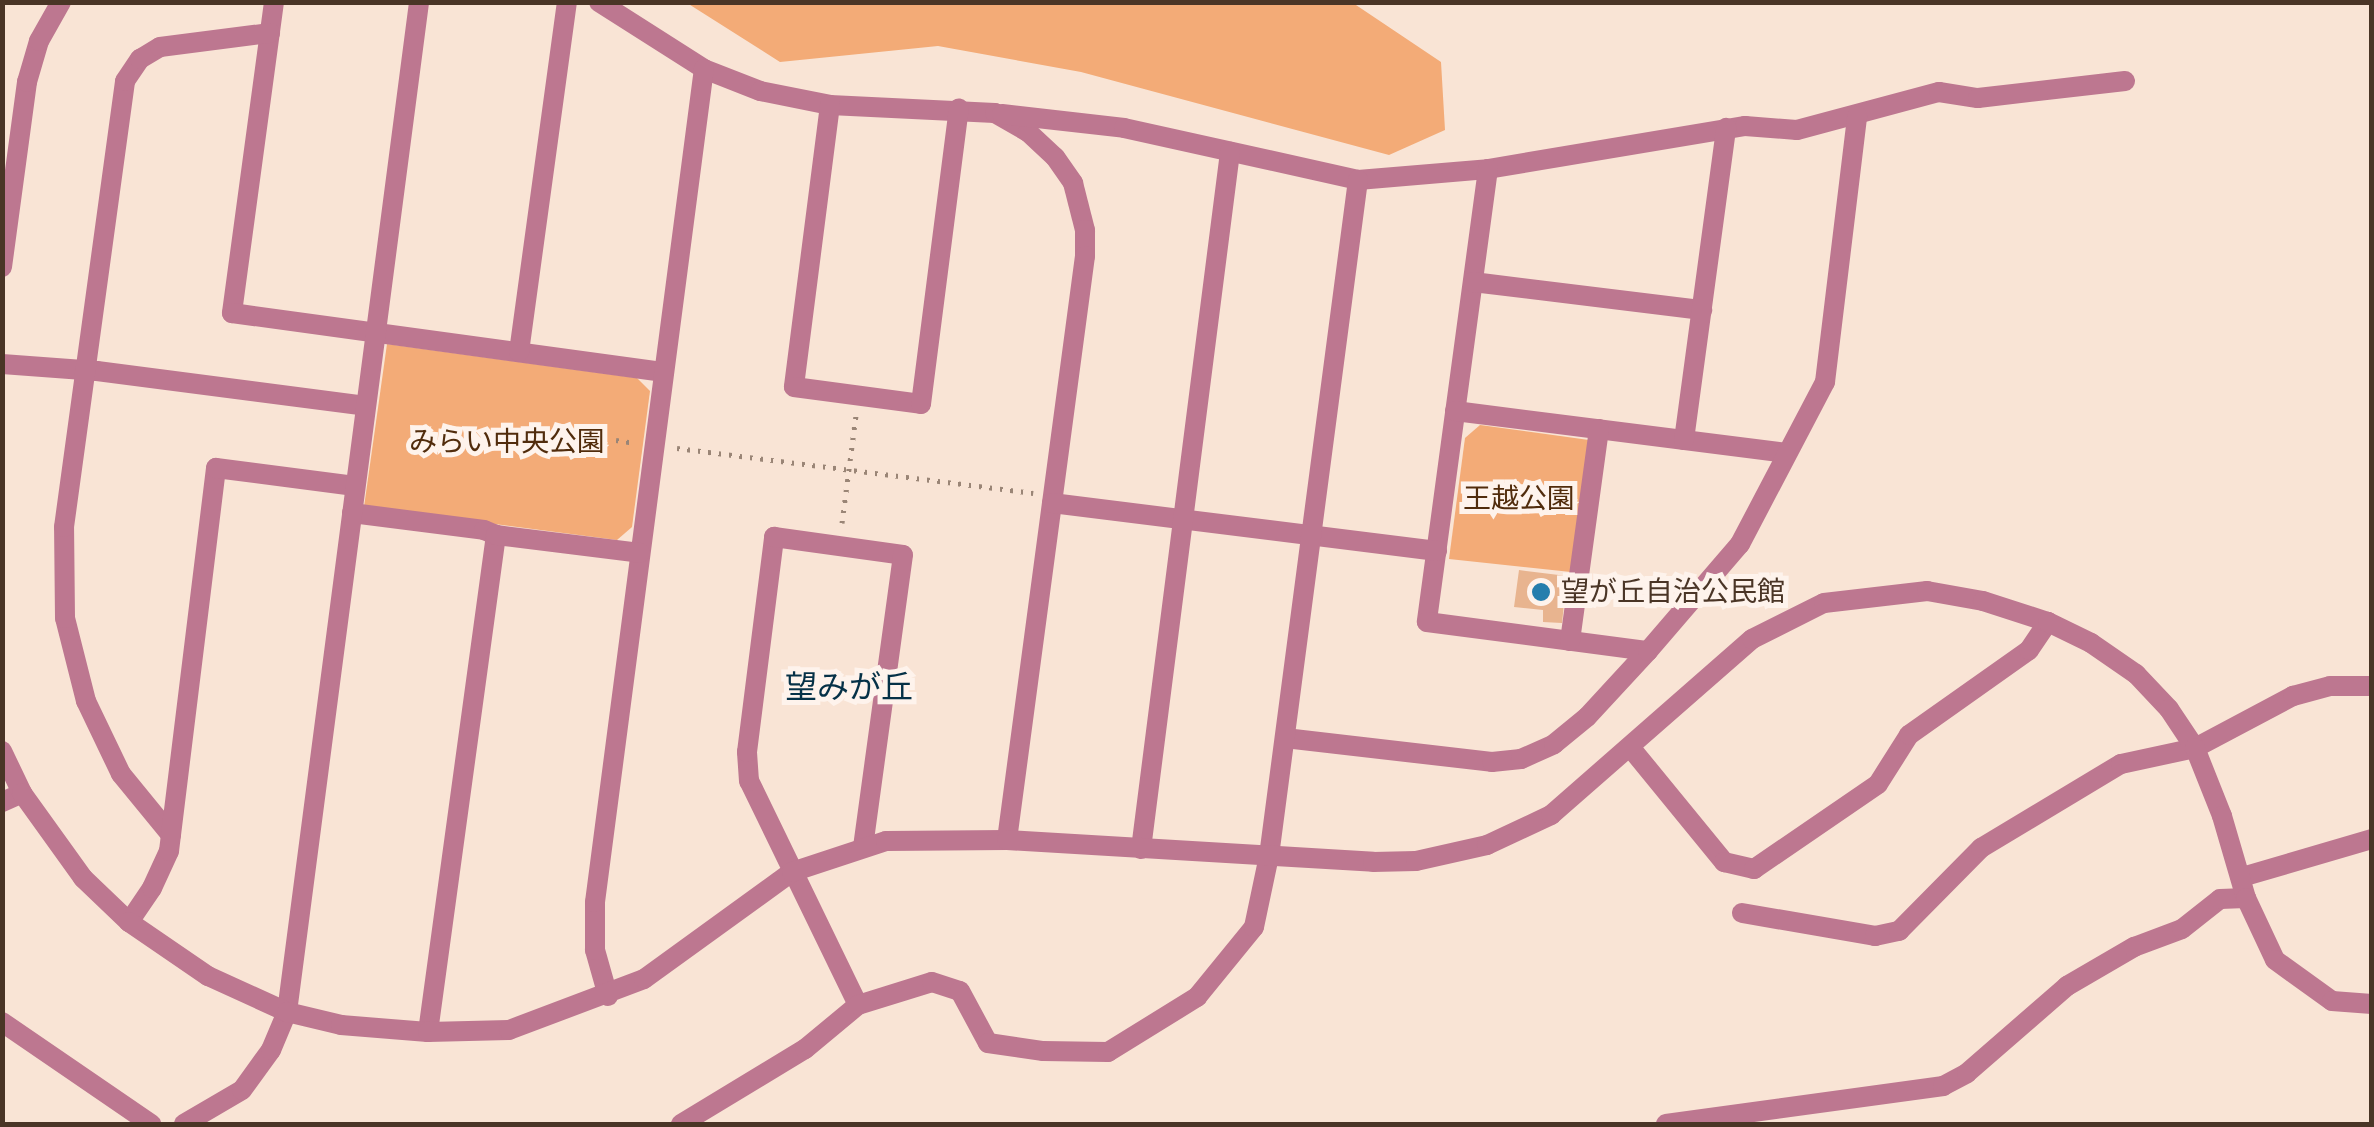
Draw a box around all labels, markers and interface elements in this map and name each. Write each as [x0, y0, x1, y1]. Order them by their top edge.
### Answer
park label: みらい中央公園 [409, 425, 605, 459]
park label: 王越公園 [1463, 482, 1575, 516]
place label: 望が丘自治公民館 [1561, 575, 1785, 609]
marker: 望が丘自治公民館 [1530, 581, 1552, 603]
district label: 望みが丘 [785, 668, 913, 706]

